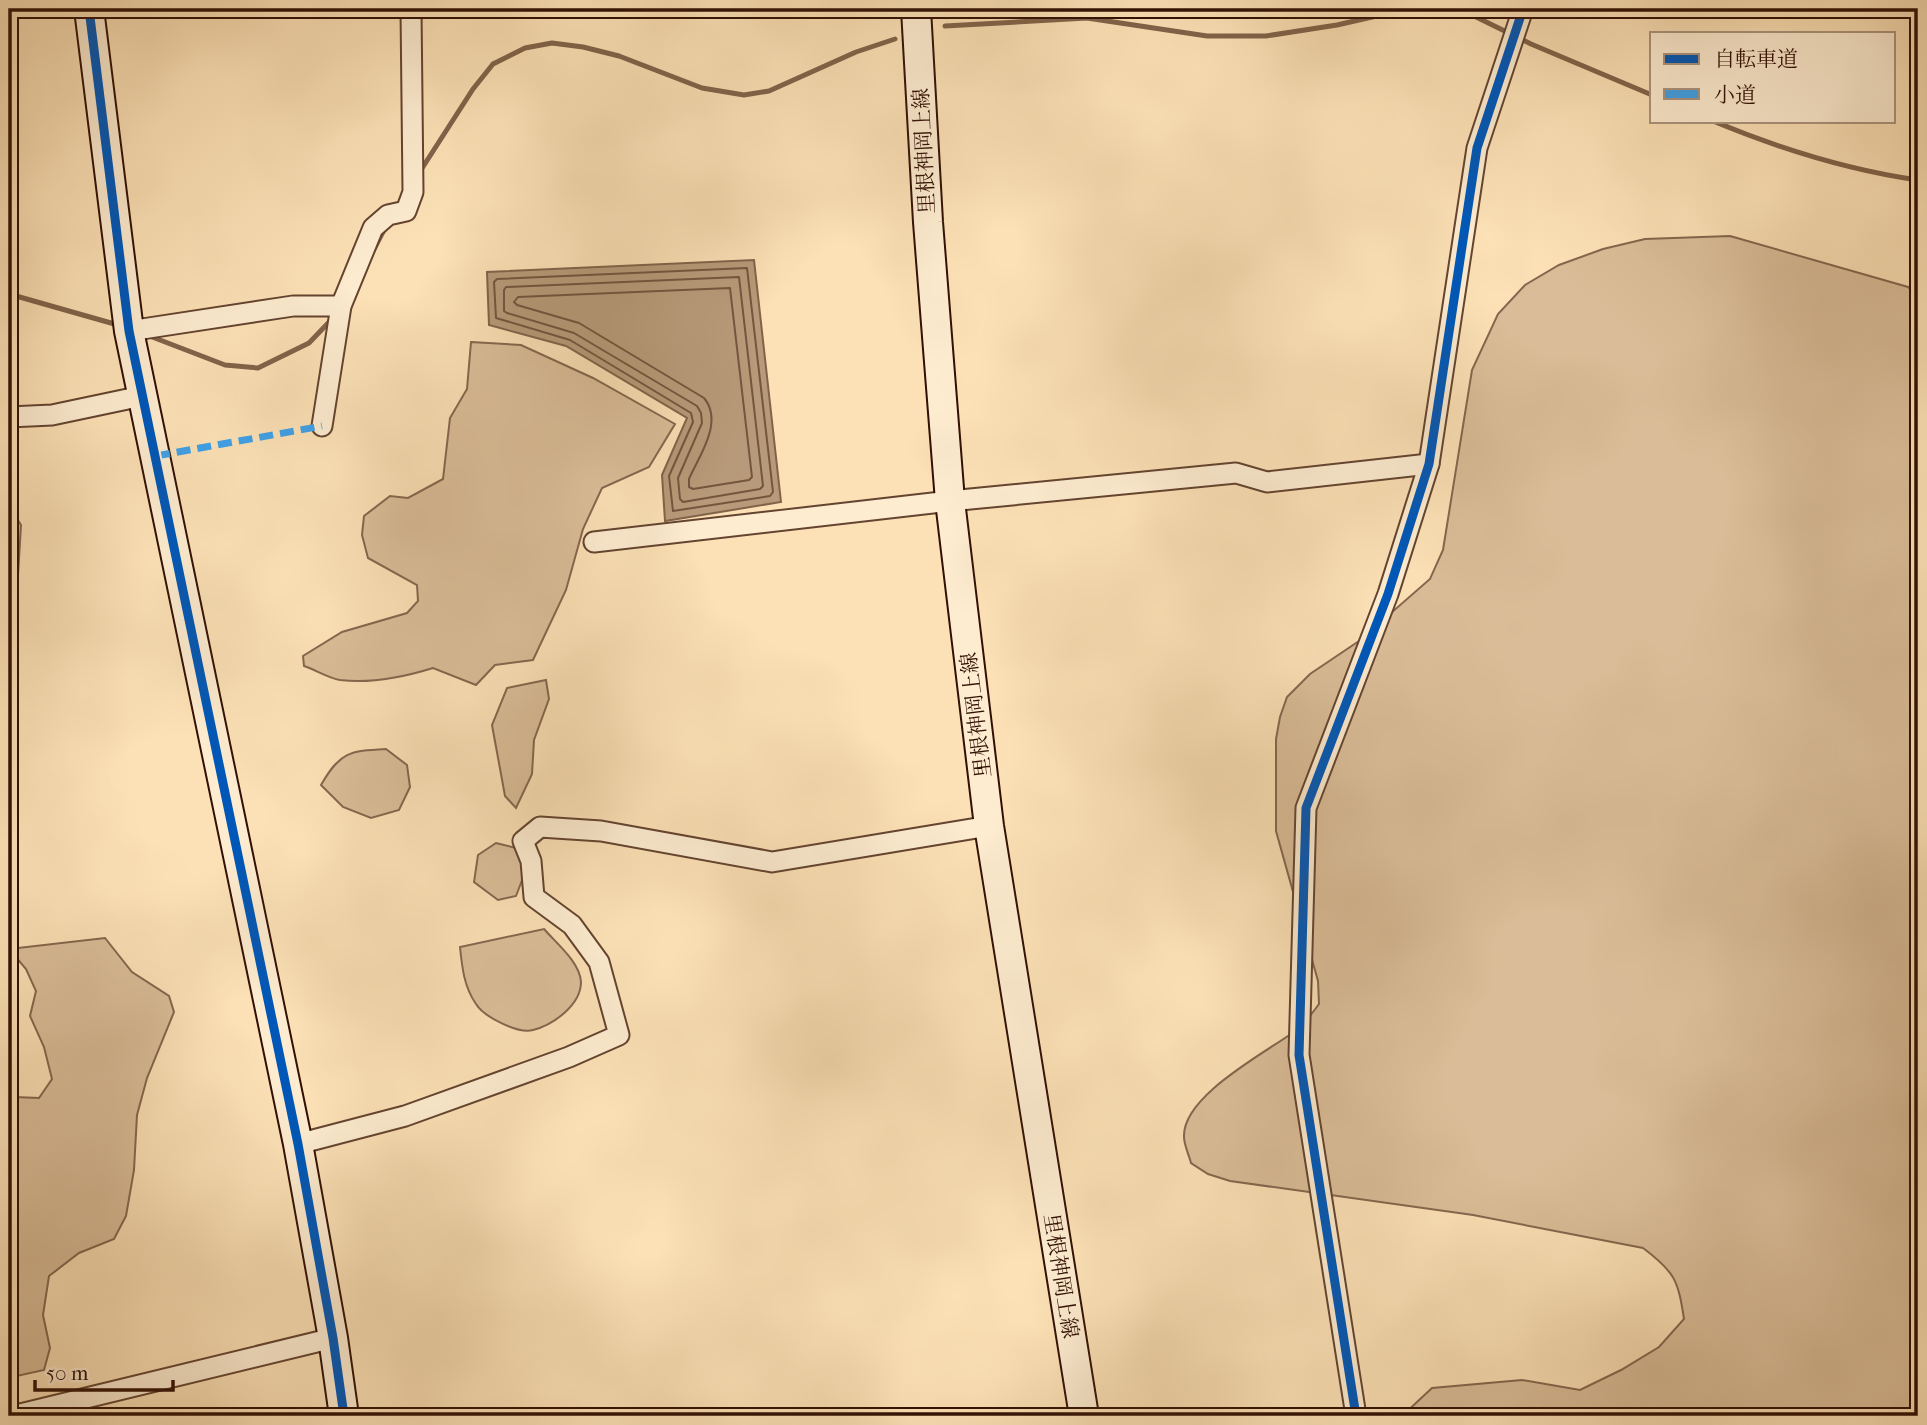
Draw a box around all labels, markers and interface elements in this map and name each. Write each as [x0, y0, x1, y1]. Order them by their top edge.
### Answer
legend [1650, 32, 1896, 122]
text: 自転車道 [1714, 47, 1798, 71]
text: 小道 [1714, 83, 1756, 107]
street label: 里根神岡上線 [909, 87, 939, 215]
street label: 里根神岡上線 [956, 651, 996, 779]
street label: 里根神岡上線 [1039, 1212, 1083, 1340]
scale bar [35, 1348, 173, 1392]
text: 50 m [46, 1361, 89, 1385]

